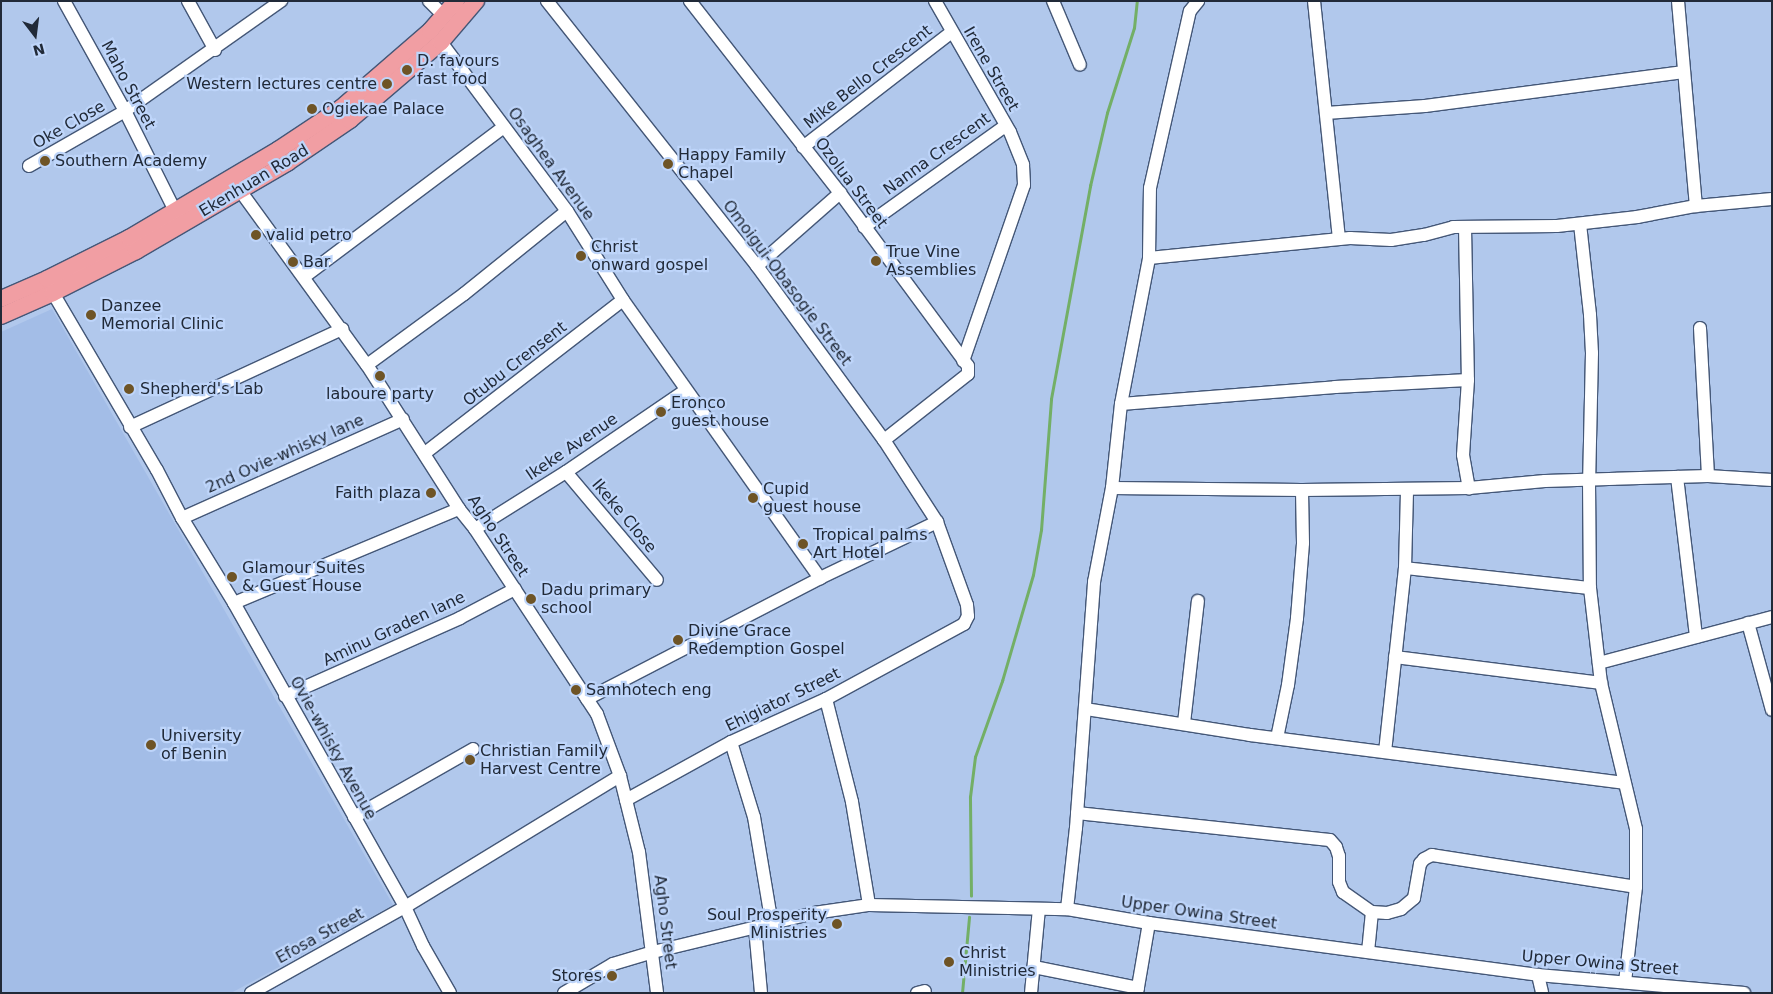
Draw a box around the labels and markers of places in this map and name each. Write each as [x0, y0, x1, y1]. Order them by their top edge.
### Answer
place label: D. favours fast food [417, 51, 499, 89]
marker: D. favours fast food [401, 64, 413, 76]
place label: Western lectures centre [186, 74, 377, 94]
marker: Western lectures centre [381, 78, 393, 90]
place label: Ogiekae Palace [322, 99, 444, 119]
marker: Ogiekae Palace [306, 103, 318, 115]
place label: Happy Family Chapel [678, 145, 786, 183]
place label: Southern Academy [55, 151, 207, 171]
marker: Southern Academy [39, 155, 51, 167]
marker: Happy Family Chapel [662, 158, 674, 170]
place label: valid petro [266, 225, 352, 245]
marker: valid petro [250, 229, 262, 241]
place label: Christ onward gospel [591, 237, 708, 275]
place label: True Vine Assemblies [886, 242, 976, 280]
marker: Christ onward gospel [575, 250, 587, 262]
place label: Bar [303, 252, 330, 272]
marker: True Vine Assemblies [870, 255, 882, 267]
marker: Bar [287, 256, 299, 268]
place label: Danzee Memorial Clinic [101, 296, 224, 334]
marker: Danzee Memorial Clinic [85, 309, 97, 321]
marker: laboure party [374, 370, 386, 382]
place label: Shepherd's Lab [140, 379, 263, 399]
marker: Shepherd's Lab [122, 382, 136, 396]
place label: laboure party [326, 384, 434, 404]
place label: Eronco guest house [671, 393, 769, 431]
marker: Eronco guest house [655, 406, 667, 418]
place label: Cupid guest house [763, 479, 861, 517]
place label: Faith plaza [335, 483, 421, 503]
marker: Faith plaza [425, 487, 437, 499]
marker: Cupid guest house [747, 492, 759, 504]
place label: Tropical palms Art Hotel [813, 525, 928, 563]
marker: Tropical palms Art Hotel [797, 538, 809, 550]
place label: Glamour Suites & Guest House [242, 558, 365, 596]
marker: Glamour Suites & Guest House [226, 571, 238, 583]
place label: Dadu primary school [541, 580, 651, 618]
marker: Dadu primary school [525, 593, 537, 605]
place label: Divine Grace Redemption Gospel [688, 621, 845, 659]
marker: Divine Grace Redemption Gospel [672, 634, 684, 646]
place label: Samhotech eng [586, 680, 712, 700]
marker: Samhotech eng [570, 684, 582, 696]
place label: University of Benin [161, 726, 242, 764]
marker: University of Benin [145, 739, 157, 751]
place label: Christian Family Harvest Centre [480, 741, 608, 779]
marker: Christian Family Harvest Centre [464, 754, 476, 766]
place label: Soul Prosperity Ministries [707, 905, 827, 943]
marker: Soul Prosperity Ministries [831, 918, 843, 930]
place label: Christ Ministries [959, 943, 1036, 981]
marker: Christ Ministries [943, 956, 955, 968]
place label: Stores [551, 966, 602, 986]
marker: Stores [606, 970, 618, 982]

